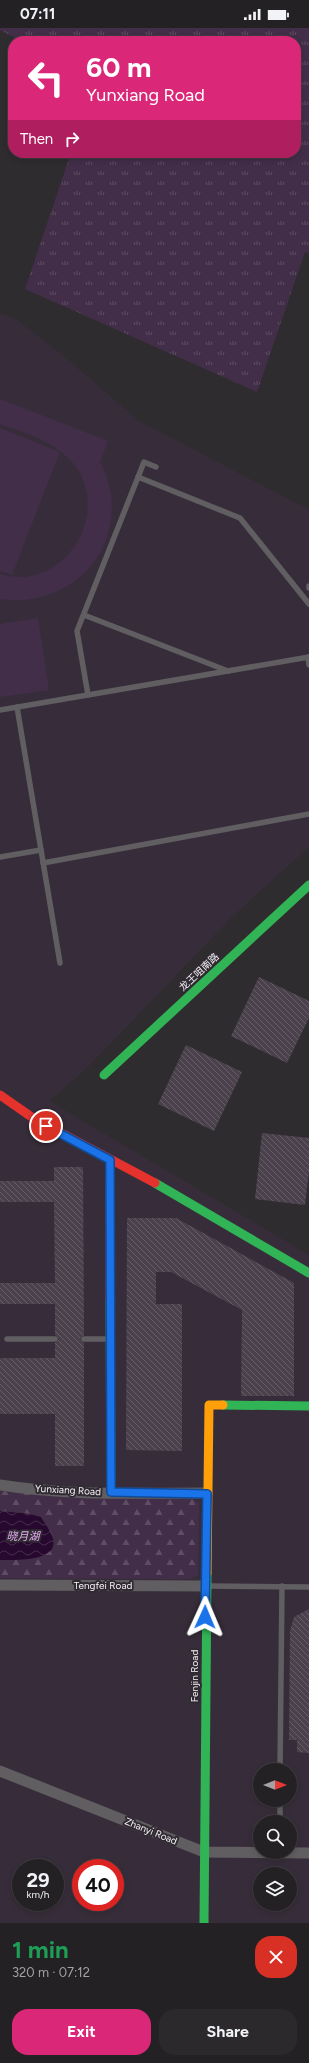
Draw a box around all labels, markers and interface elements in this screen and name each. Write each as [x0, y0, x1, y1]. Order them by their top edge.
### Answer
text: 07:11 [20, 5, 55, 23]
text: 60 m [86, 50, 151, 84]
icon: left [20, 52, 72, 104]
text: Yunxiang Road [86, 84, 205, 106]
icon: right [61, 128, 83, 150]
text: Then [20, 130, 53, 148]
street label: 龙王咀南路 [176, 950, 222, 994]
pin [29, 1109, 63, 1143]
icon: arrive [35, 1115, 57, 1137]
street label: Yunxiang Road [35, 1482, 101, 1498]
water label: 晓月湖 [7, 1530, 41, 1543]
street label: Tengfei Road [74, 1579, 133, 1592]
position arrow [184, 1596, 226, 1638]
street label: Fenjin Road [188, 1650, 201, 1702]
north arrow [253, 1763, 297, 1807]
map controls [253, 1763, 297, 1911]
street label: Zhanyi Road [123, 1815, 179, 1848]
button: search [253, 1815, 297, 1859]
speed limit sign: 40 [72, 1859, 124, 1911]
button: layers [253, 1867, 297, 1911]
text: 29 [26, 1868, 50, 1892]
text: km/h [27, 1888, 49, 1901]
text: 1 min [12, 1935, 69, 1964]
button: close [255, 1936, 297, 1978]
text: 320 m · 07:12 [12, 1965, 90, 1980]
button: Exit [12, 2009, 151, 2055]
button: Share [159, 2009, 297, 2055]

